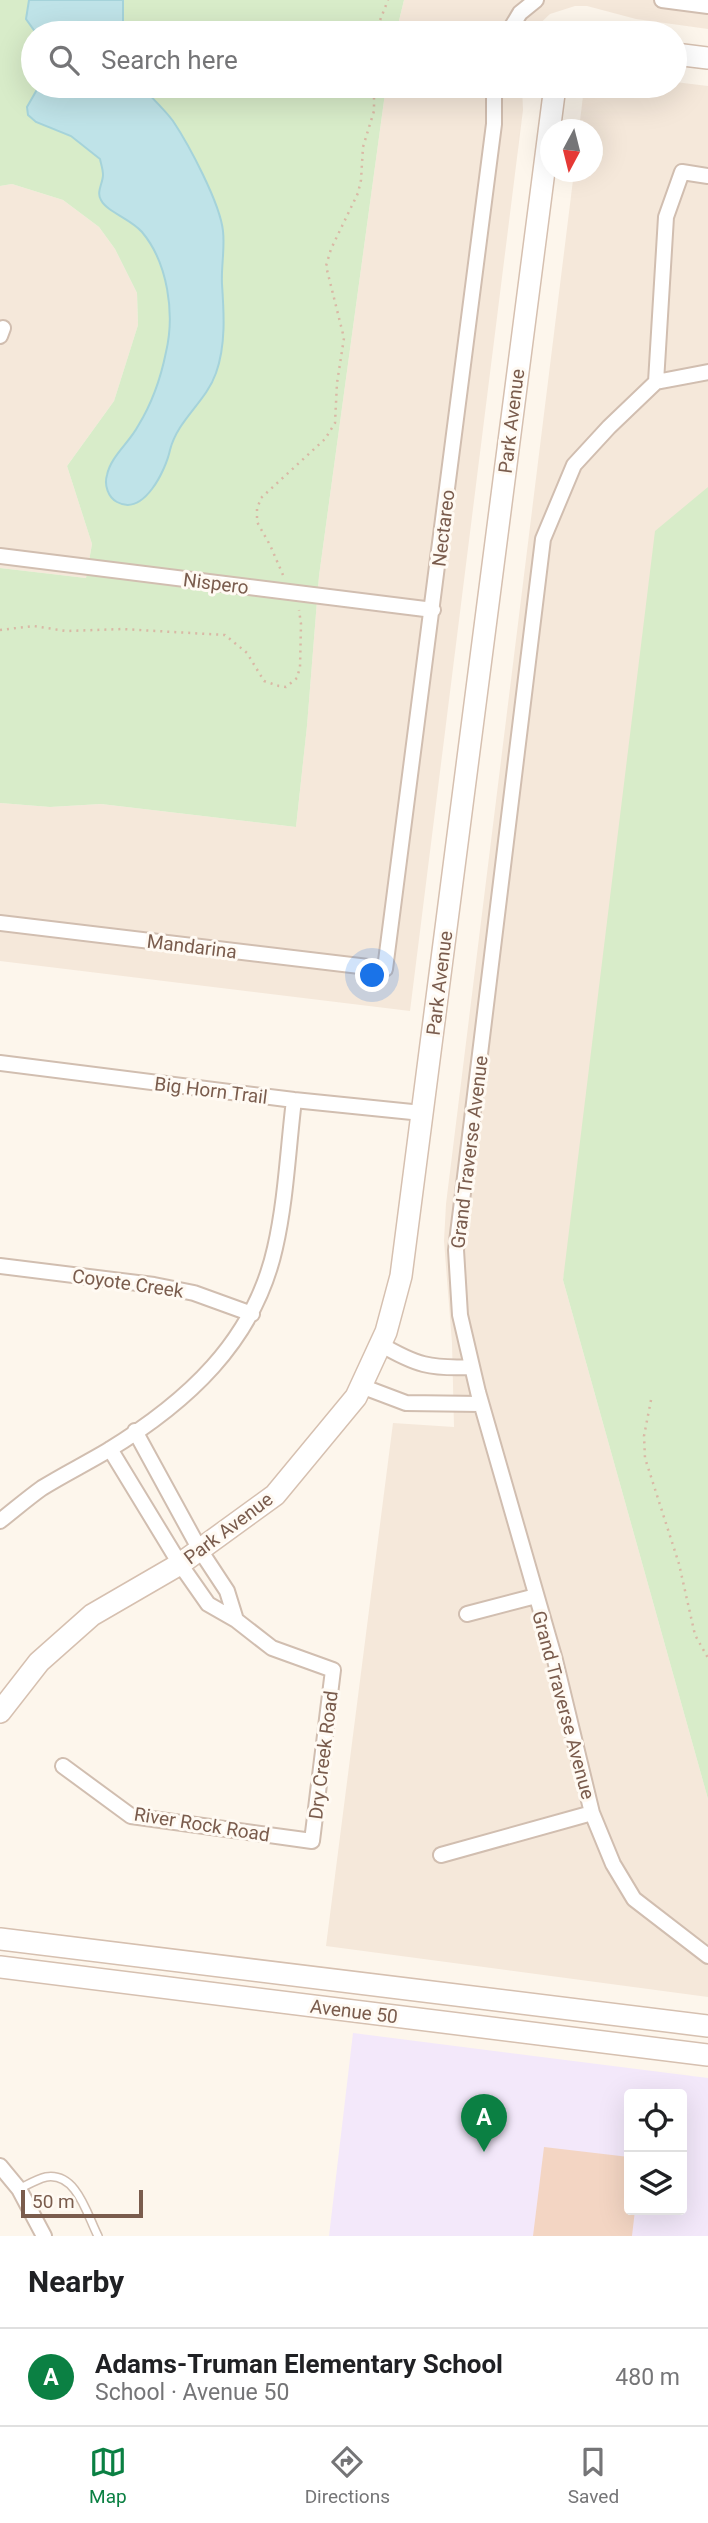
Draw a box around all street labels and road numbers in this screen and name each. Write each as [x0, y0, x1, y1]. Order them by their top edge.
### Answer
street label: Park Avenue [494, 367, 529, 475]
street label: Nectareo [427, 488, 460, 568]
street label: Nispero [182, 568, 250, 599]
street label: Park Avenue [422, 929, 457, 1037]
street label: Mandarina [146, 930, 238, 963]
street label: Grand Traverse Avenue [446, 1054, 493, 1250]
street label: Big Horn Trail [153, 1072, 269, 1109]
street label: Coyote Creek [71, 1264, 185, 1303]
street label: Park Avenue [179, 1488, 277, 1569]
street label: Grand Traverse Avenue [527, 1608, 600, 1802]
street label: Dry Creek Road [304, 1689, 343, 1821]
street label: River Rock Road [132, 1802, 271, 1847]
street label: Avenue 50 [309, 1995, 399, 2028]

